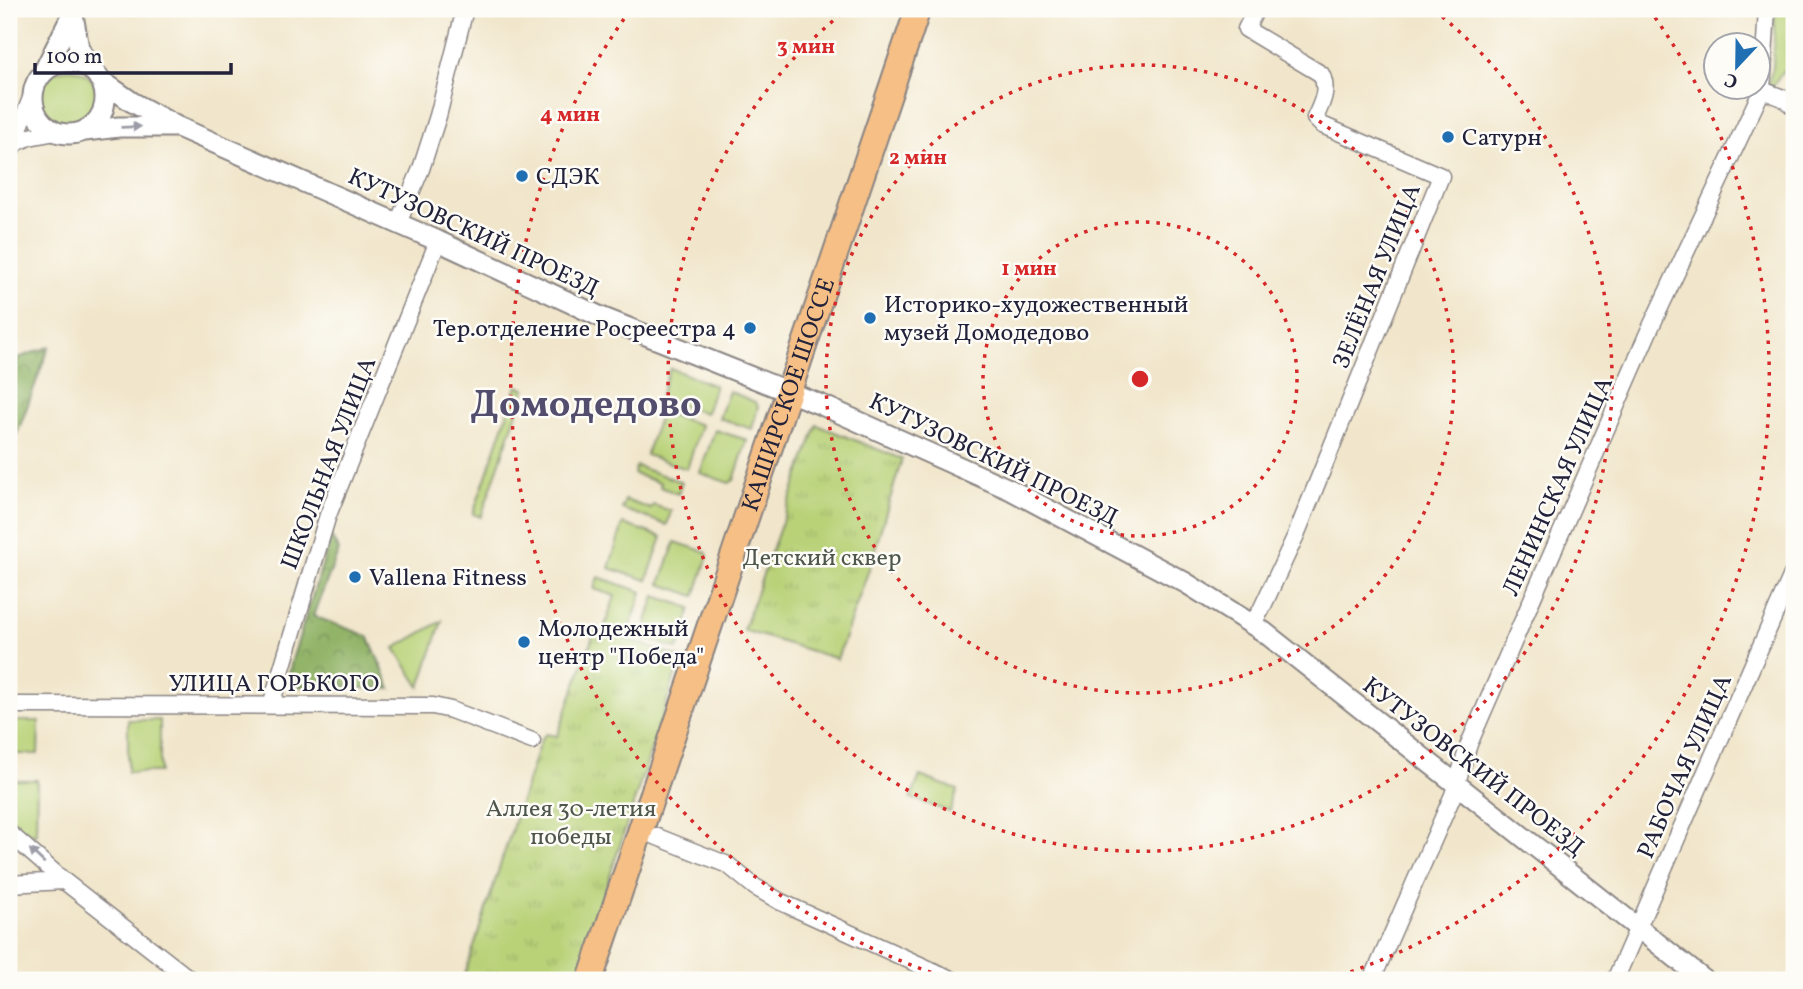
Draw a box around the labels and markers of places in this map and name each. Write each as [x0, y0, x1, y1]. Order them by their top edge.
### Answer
place label: Сатурн [1462, 122, 1542, 156]
marker: Сатурн [1440, 129, 1456, 145]
place label: СДЭК [536, 161, 600, 195]
marker: СДЭК [514, 168, 530, 184]
place label: Историко-художественный музей Домодедово [884, 289, 1188, 351]
marker: Историко-художественный музей Домодедово [862, 310, 878, 326]
place label: Тер.отделение Росреестра 4 [433, 313, 736, 347]
marker: Тер.отделение Росреестра 4 [742, 320, 758, 336]
centre of rings [1128, 367, 1152, 391]
place label: Vallena Fitness [369, 562, 527, 596]
marker: Vallena Fitness [347, 569, 363, 585]
place label: Молодежный центр "Победа" [538, 613, 704, 675]
marker: Молодежный центр "Победа" [516, 634, 532, 650]

